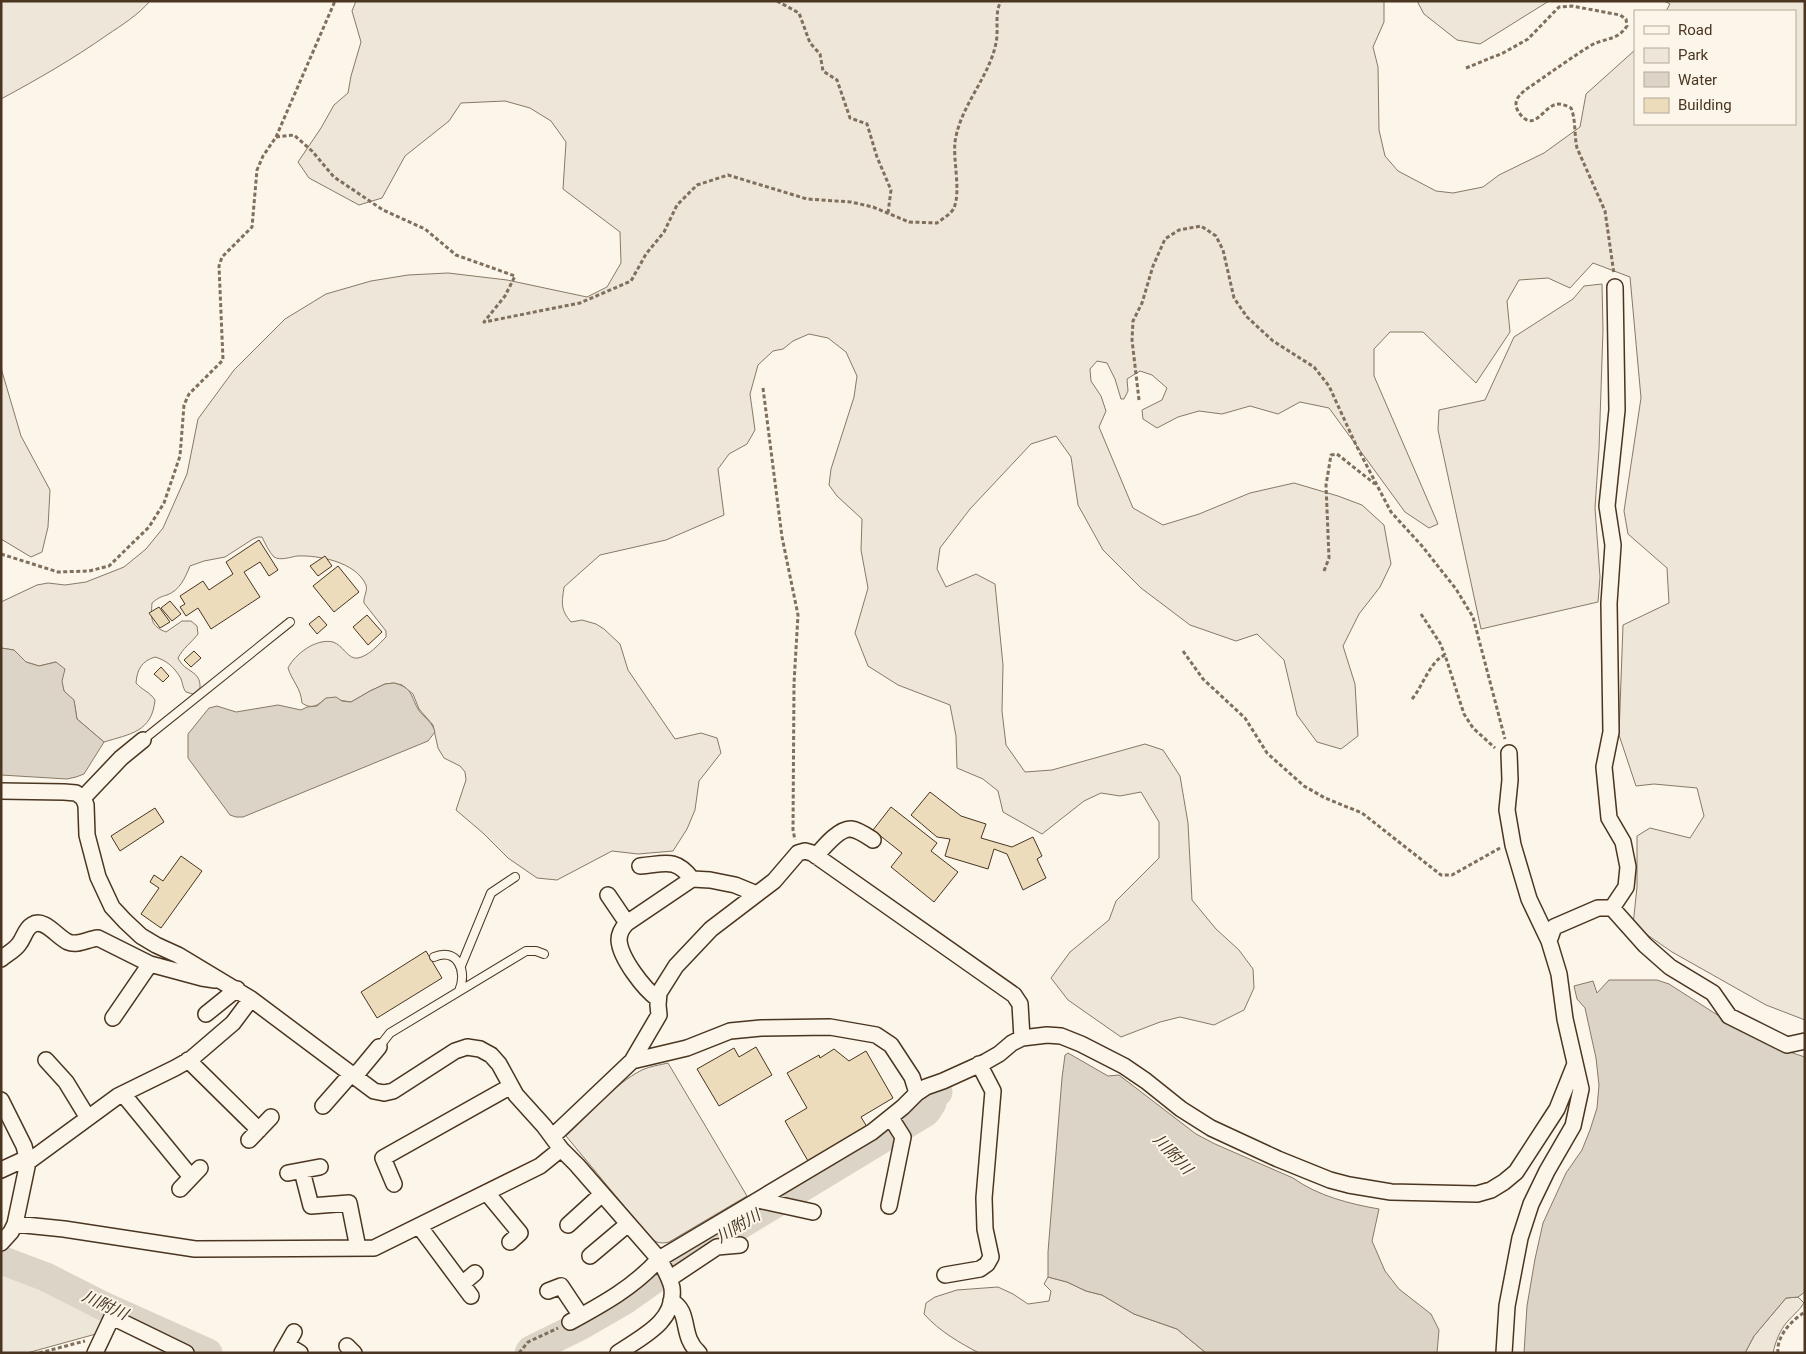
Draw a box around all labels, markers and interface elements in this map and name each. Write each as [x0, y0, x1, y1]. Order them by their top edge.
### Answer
legend [1634, 10, 1796, 125]
text: Road [1678, 21, 1712, 39]
text: Park [1678, 46, 1709, 64]
text: Water [1678, 71, 1717, 89]
text: Building [1678, 96, 1732, 114]
water label: 川附川 [1150, 1130, 1198, 1179]
water label: 川附川 [713, 1204, 765, 1247]
water label: 川附川 [79, 1286, 133, 1325]

